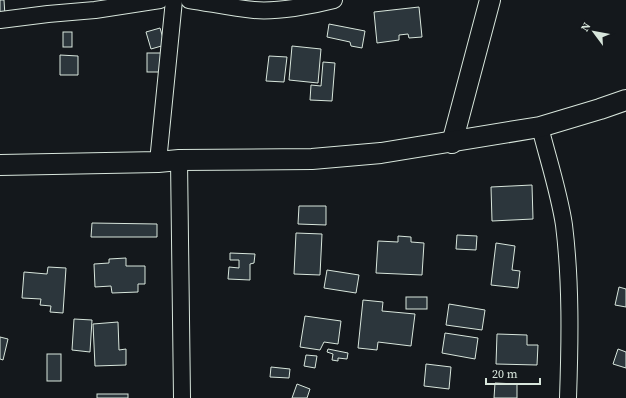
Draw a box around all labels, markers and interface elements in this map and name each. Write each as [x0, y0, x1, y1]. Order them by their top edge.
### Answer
north arrow [574, 12, 614, 52]
text: N [577, 20, 594, 34]
scale bar [486, 360, 540, 386]
text: 20 m [492, 366, 518, 382]

